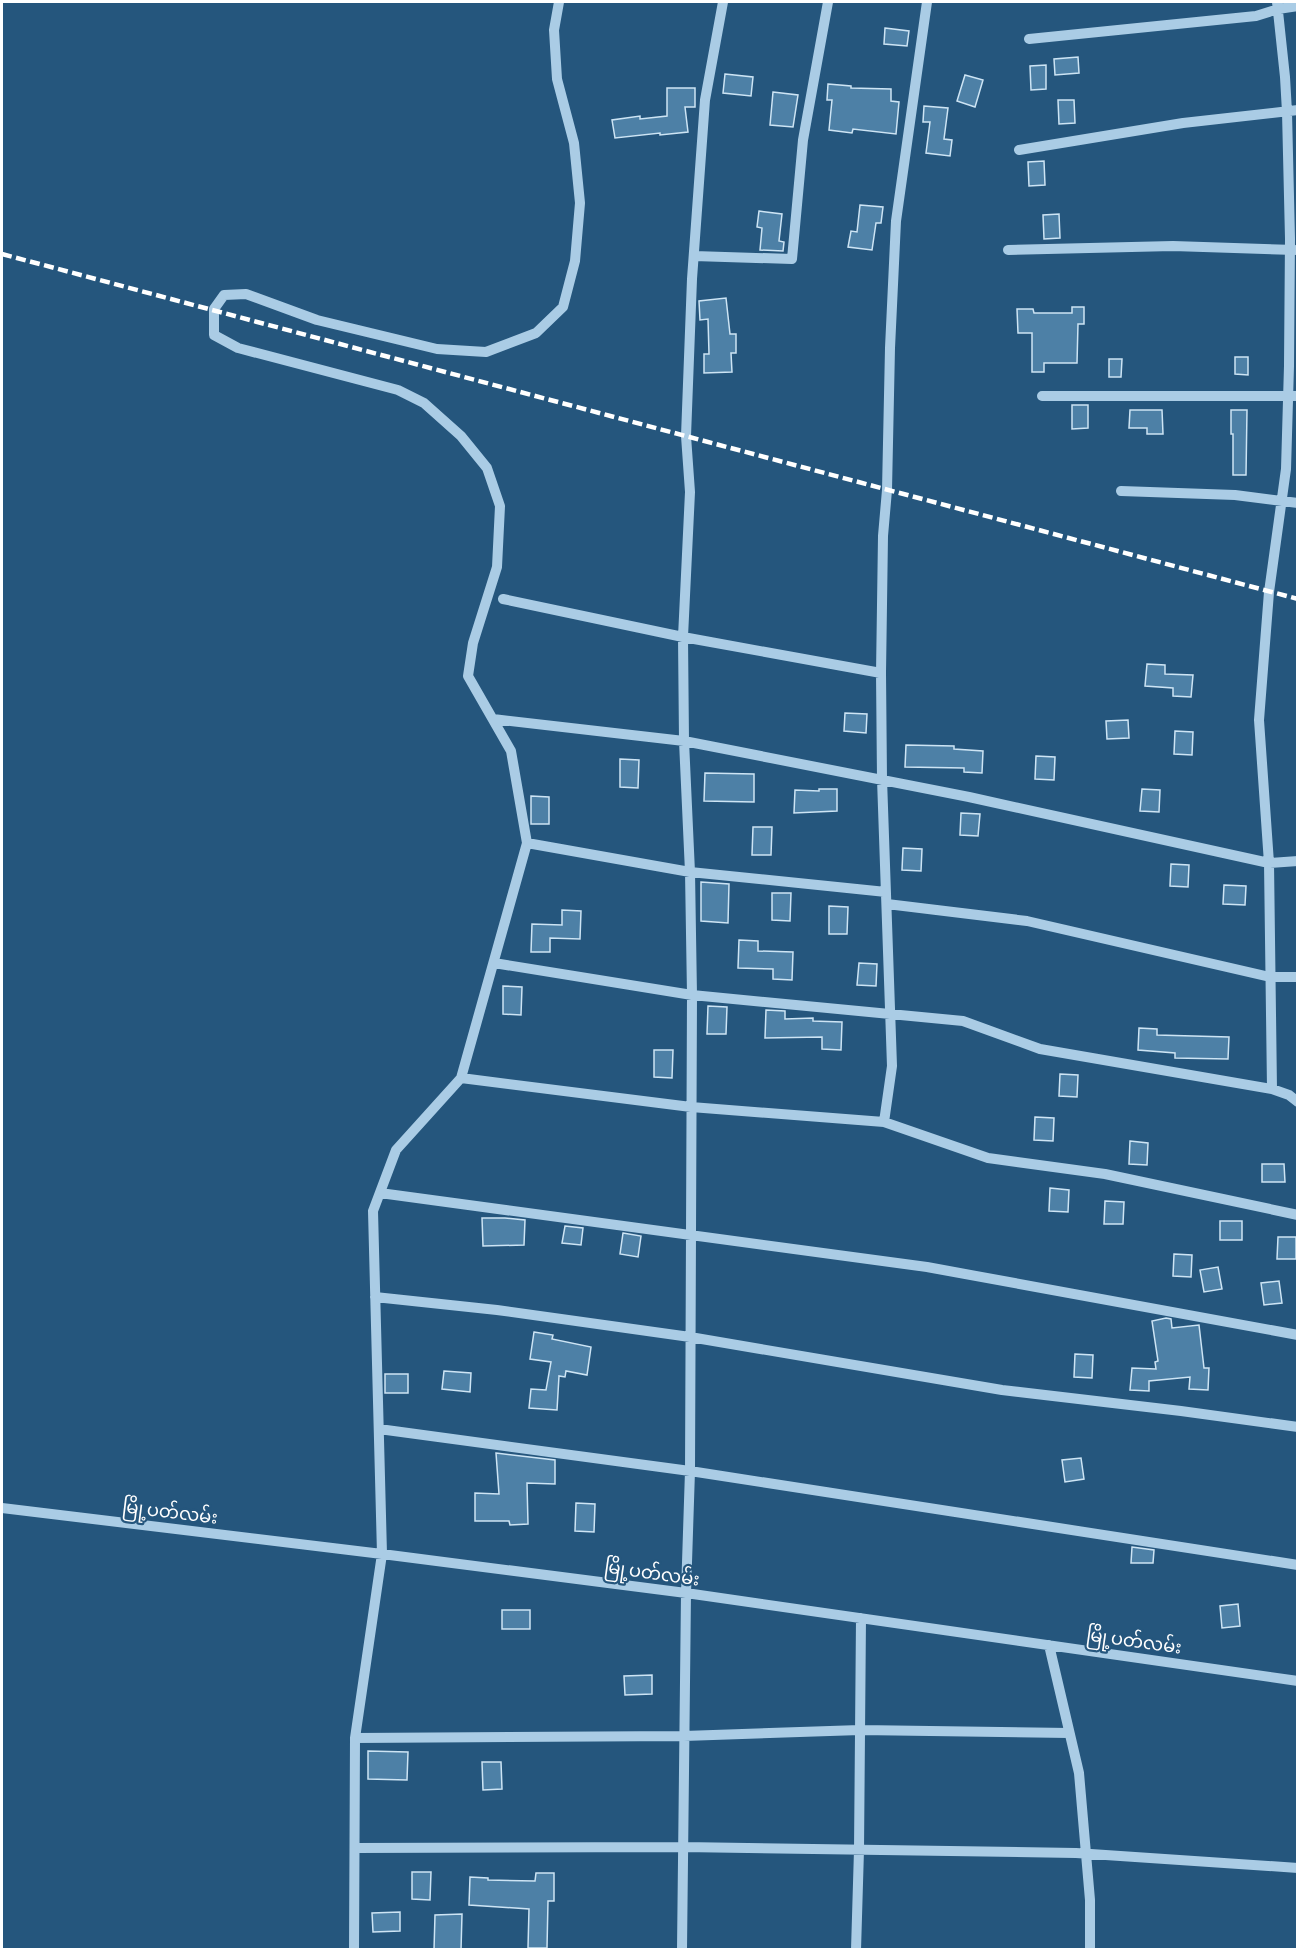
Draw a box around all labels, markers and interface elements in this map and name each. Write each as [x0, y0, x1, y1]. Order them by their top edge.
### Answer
street label: မြို့ပတ်လမ်း [121, 1492, 219, 1533]
street label: မြို့ပတ်လမ်း [602, 1552, 701, 1595]
street label: မြို့ပတ်လမ်း [1084, 1620, 1183, 1663]

